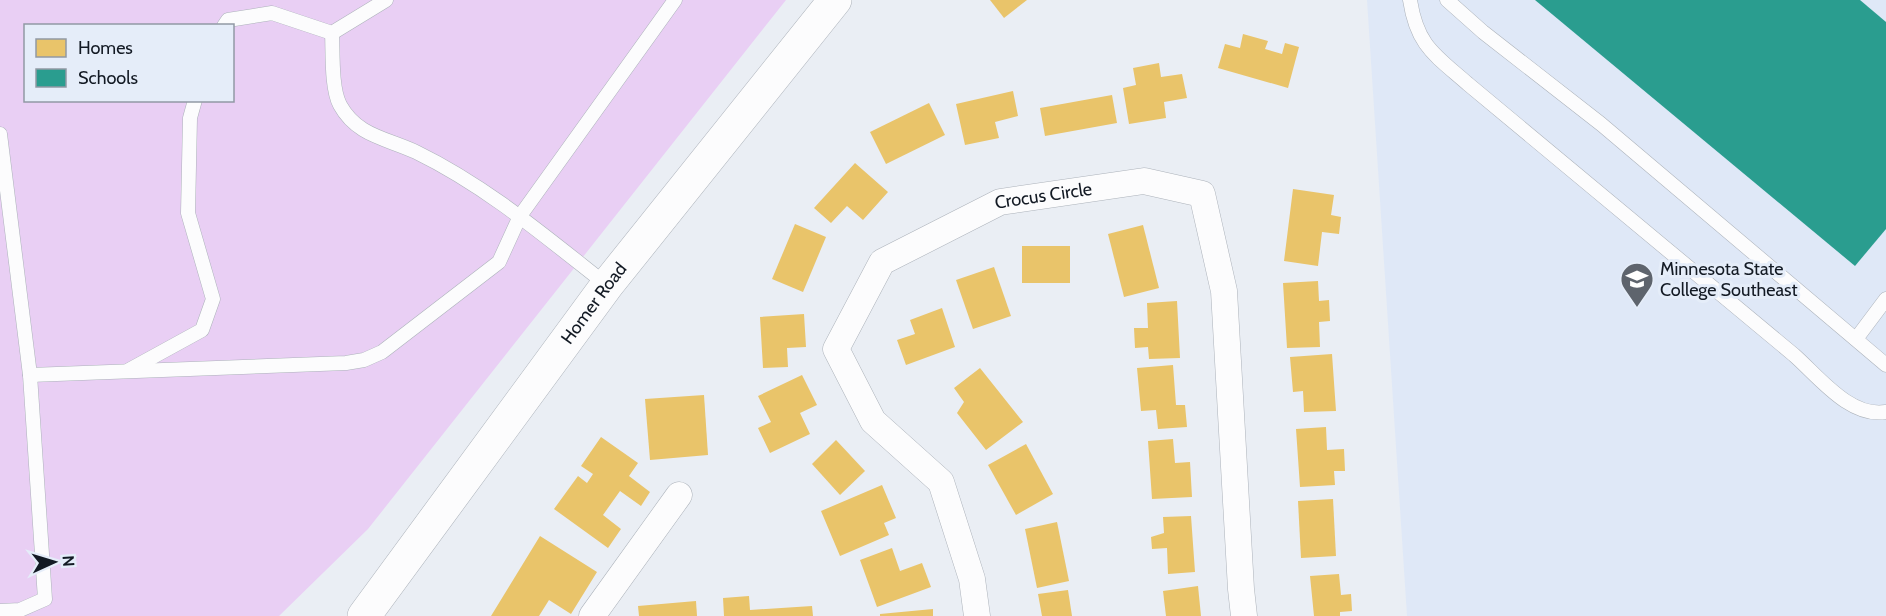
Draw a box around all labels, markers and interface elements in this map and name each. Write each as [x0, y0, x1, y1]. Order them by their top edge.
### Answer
legend [24, 24, 234, 102]
text: Homes [78, 37, 133, 59]
text: Schools [78, 67, 138, 89]
street label: Crocus Circle [993, 178, 1093, 214]
street label: Homer Road [556, 258, 632, 349]
place label: Minnesota State College Southeast [1660, 258, 1798, 301]
school or university icon: Minnesota State College Southeast [1619, 261, 1655, 308]
north arrow [24, 532, 84, 592]
text: N [59, 555, 78, 567]

